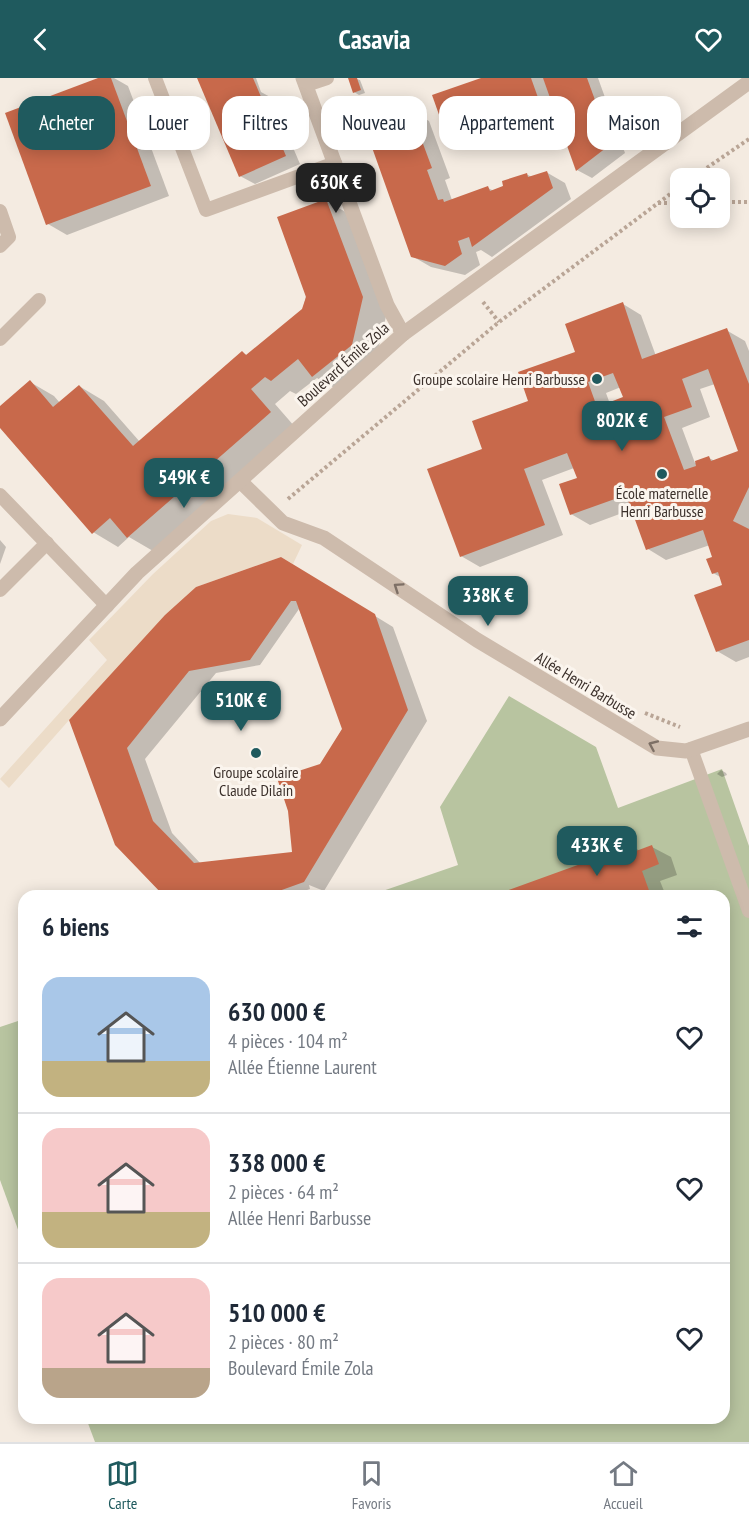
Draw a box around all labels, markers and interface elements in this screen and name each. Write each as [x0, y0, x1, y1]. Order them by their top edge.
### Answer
text: Casavia [339, 22, 410, 56]
icon: back [24, 23, 57, 56]
icon: heart [692, 23, 725, 56]
chip: Acheter [18, 96, 115, 150]
chip: Louer [127, 96, 210, 150]
chip: Filtres [222, 96, 309, 150]
chip: Nouveau [321, 96, 427, 150]
chip: Appartement [439, 96, 575, 150]
chip: Maison [587, 96, 681, 150]
pin: 630K € [287, 163, 385, 214]
map controls [670, 168, 730, 228]
button: locate [670, 168, 730, 228]
text: 630K € [310, 169, 362, 195]
street label: Boulevard Émile Zola [293, 318, 393, 410]
place label: Groupe scolaire Henri Barbusse [413, 369, 585, 389]
marker: Groupe scolaire Henri Barbusse [590, 372, 604, 386]
pin: 802K € [573, 401, 671, 452]
text: 802K € [596, 407, 648, 433]
pin: 549K € [135, 458, 233, 509]
text: 549K € [158, 464, 210, 490]
marker: École maternelle Henri Barbusse [655, 467, 669, 481]
place label: École maternelle Henri Barbusse [616, 483, 708, 521]
pin: 338K € [439, 576, 537, 627]
text: 338K € [462, 582, 514, 608]
one-way arrow [394, 583, 405, 594]
street label: Allée Henri Barbusse [532, 647, 640, 723]
pin: 510K € [192, 681, 290, 732]
text: 510K € [215, 687, 267, 713]
one-way arrow [649, 740, 660, 752]
marker: Groupe scolaire Claude Dilain [249, 746, 263, 760]
place label: Groupe scolaire Claude Dilain [213, 762, 299, 800]
pin: 433K € [548, 826, 646, 877]
text: 433K € [571, 832, 623, 858]
text: 6 biens [42, 910, 109, 943]
icon: filters [673, 910, 706, 943]
text: 630 000 € [228, 995, 326, 1028]
icon: home [90, 1001, 162, 1073]
icon: heart [673, 1021, 706, 1054]
text: 4 pièces · 104 m² [228, 1028, 348, 1054]
text: Allée Étienne Laurent [228, 1054, 377, 1080]
text: 338 000 € [228, 1146, 326, 1179]
icon: home [90, 1152, 162, 1224]
icon: heart [673, 1172, 706, 1205]
text: 2 pièces · 64 m² [228, 1179, 339, 1205]
text: Allée Henri Barbusse [228, 1205, 371, 1231]
text: 510 000 € [228, 1296, 326, 1329]
icon: home [90, 1302, 162, 1374]
icon: heart [673, 1322, 706, 1355]
text: 2 pièces · 80 m² [228, 1329, 339, 1355]
text: Boulevard Émile Zola [228, 1355, 374, 1381]
tab: Carte [106, 1457, 139, 1513]
tab: Favoris [352, 1457, 391, 1513]
tab: Accueil [604, 1457, 643, 1513]

